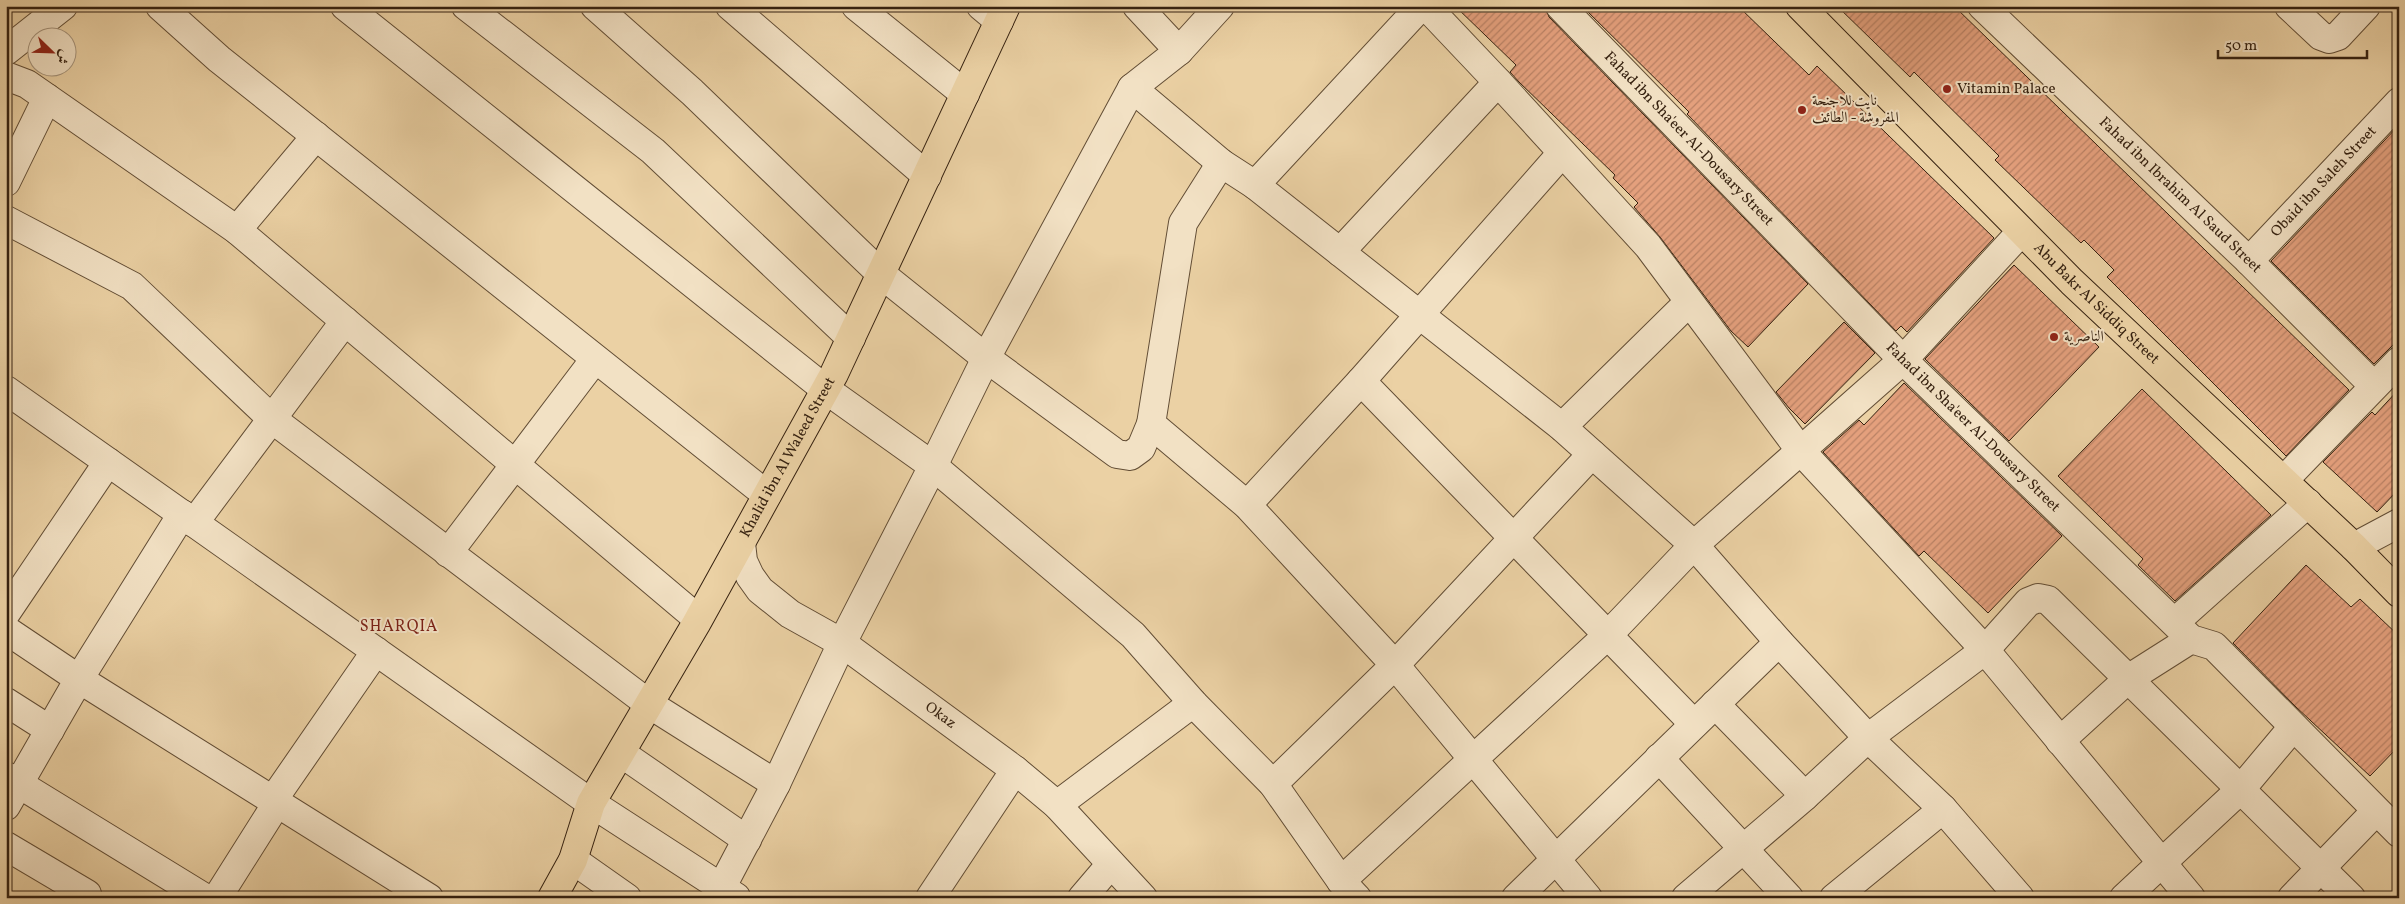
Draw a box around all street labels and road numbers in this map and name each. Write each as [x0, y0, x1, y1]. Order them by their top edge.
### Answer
street label: Fahad ibn Sha'eer Al-Dousary Street [1599, 47, 1778, 231]
street label: Fahad ibn Ibrahim Al Saud Street [2094, 112, 2266, 278]
street label: Obaid ibn Saleh Street [2266, 121, 2382, 242]
street label: Abu Bakr Al Siddiq Street [2029, 238, 2164, 369]
street label: Fahad ibn Sha'eer Al-Dousary Street [1881, 338, 2065, 517]
street label: Khalid ibn Al Waleed Street [735, 373, 841, 542]
street label: Okaz [921, 697, 960, 734]

